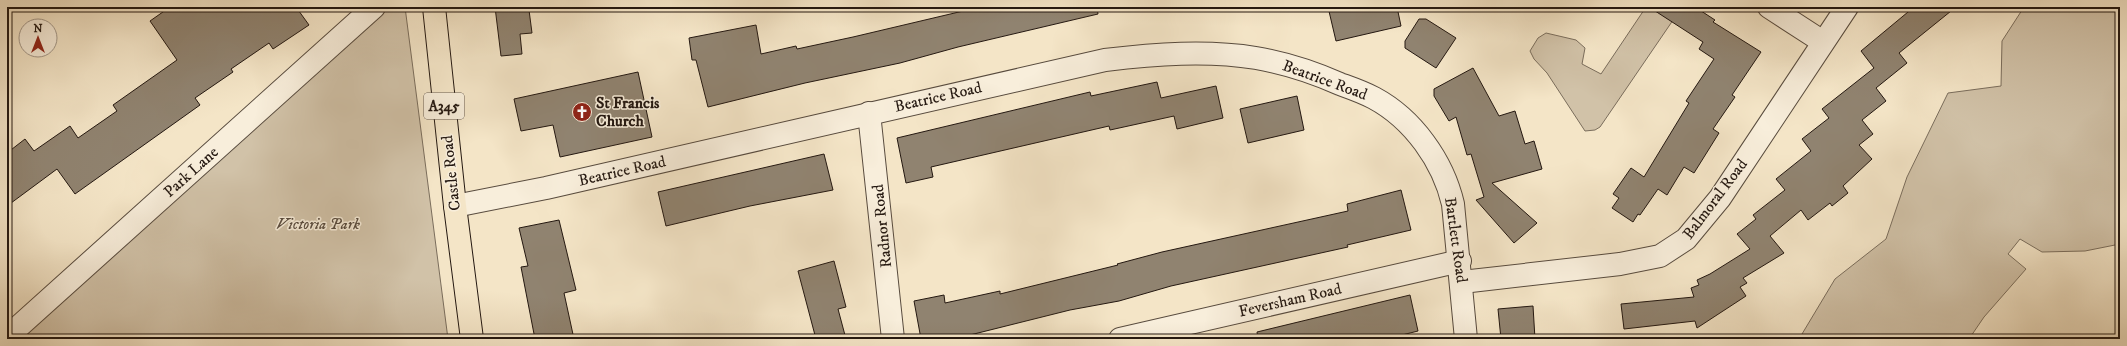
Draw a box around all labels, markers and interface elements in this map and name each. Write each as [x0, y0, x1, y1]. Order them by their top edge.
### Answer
north arrow [18, 18, 58, 58]
text: N [33, 22, 43, 36]
street label: Beatrice Road [1280, 55, 1370, 105]
street label: Beatrice Road [892, 77, 984, 117]
road number: A345 [424, 93, 464, 119]
place label: St Francis Church [596, 93, 660, 131]
church icon: St Francis Church [571, 101, 593, 123]
street label: Castle Road [437, 134, 465, 212]
street label: Park Lane [160, 142, 223, 202]
street label: Beatrice Road [576, 151, 668, 191]
street label: Balmoral Road [1678, 155, 1752, 243]
street label: Radnor Road [868, 183, 896, 269]
street label: Bartlett Road [1440, 196, 1472, 284]
park label: Victoria Park [276, 214, 360, 234]
street label: Feversham Road [1237, 278, 1343, 322]

